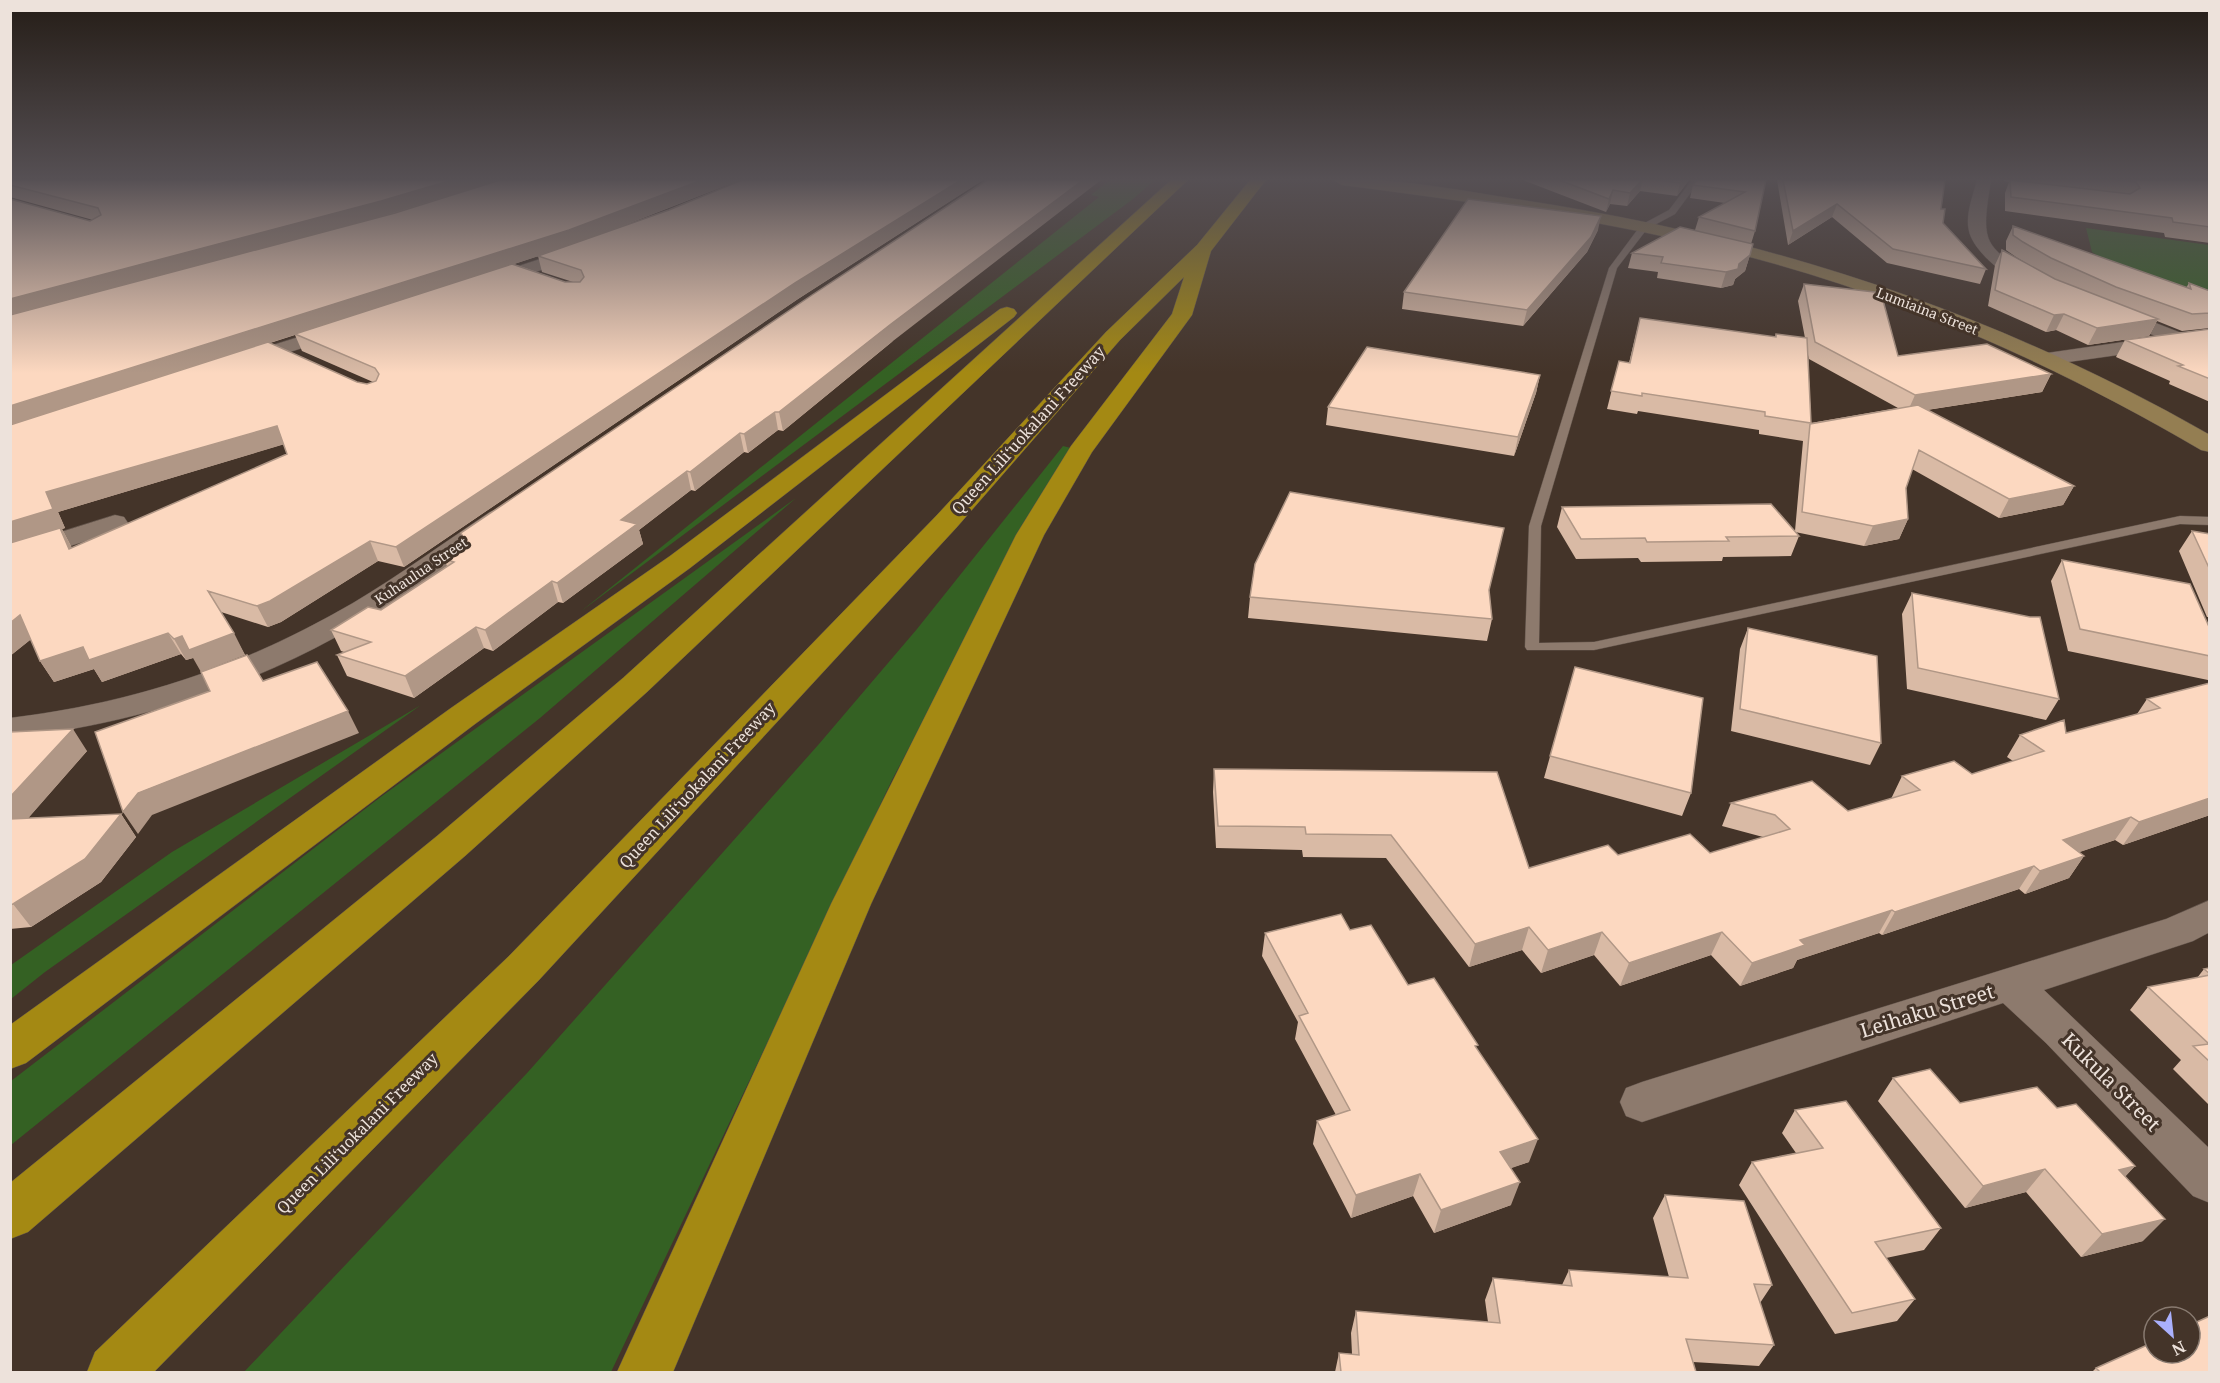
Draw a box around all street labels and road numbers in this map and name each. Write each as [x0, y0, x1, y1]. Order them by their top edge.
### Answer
street label: Lumiaina Street [1874, 282, 1981, 339]
street label: Queen Liliʻuokalani Freeway [946, 340, 1110, 519]
street label: Kuhaulua Street [371, 533, 471, 609]
street label: Queen Liliʻuokalani Freeway [614, 696, 781, 873]
street label: Leihaku Street [1856, 977, 1997, 1044]
street label: Kukula Street [2056, 1026, 2167, 1137]
street label: Queen Liliʻuokalani Freeway [272, 1047, 443, 1218]

